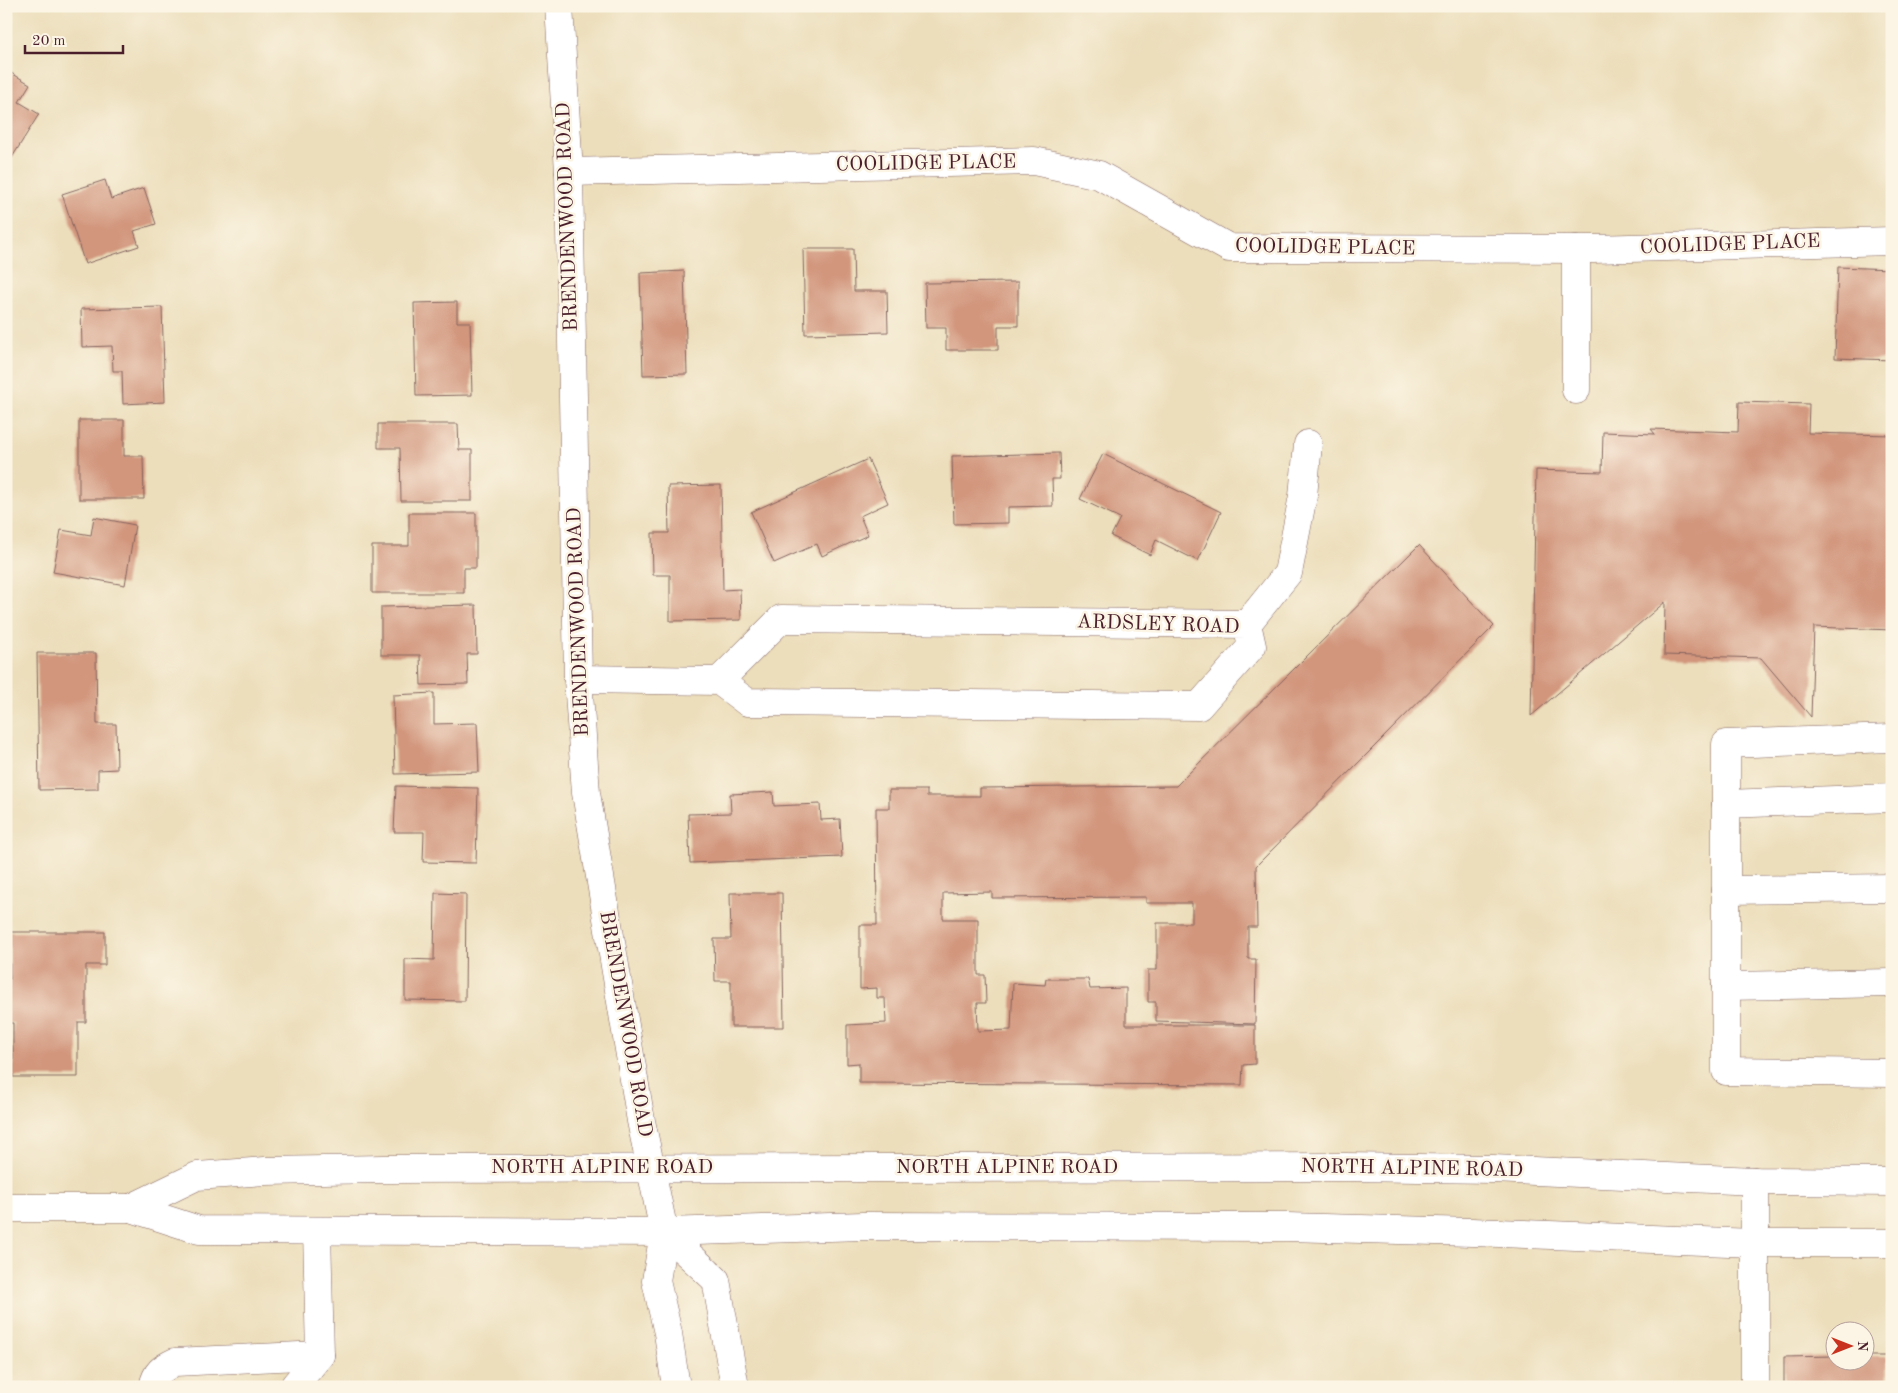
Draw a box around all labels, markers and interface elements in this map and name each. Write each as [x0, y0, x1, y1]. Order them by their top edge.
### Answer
scale bar [25, 22, 122, 54]
text: 20 m [32, 34, 66, 49]
street label: BRENDENWOOD ROAD [554, 102, 582, 332]
street label: COOLIDGE PLACE [836, 152, 1016, 176]
street label: COOLIDGE PLACE [1639, 232, 1821, 258]
street label: COOLIDGE PLACE [1235, 236, 1415, 260]
street label: BRENDENWOOD ROAD [565, 507, 593, 737]
street label: ARDSLEY ROAD [1076, 612, 1240, 638]
street label: BRENDENWOOD ROAD [595, 909, 655, 1139]
street label: NORTH ALPINE ROAD [1301, 1157, 1523, 1181]
street label: NORTH ALPINE ROAD [491, 1158, 713, 1178]
street label: NORTH ALPINE ROAD [896, 1158, 1118, 1178]
north arrow [1826, 1320, 1876, 1370]
text: N [1855, 1341, 1869, 1352]

